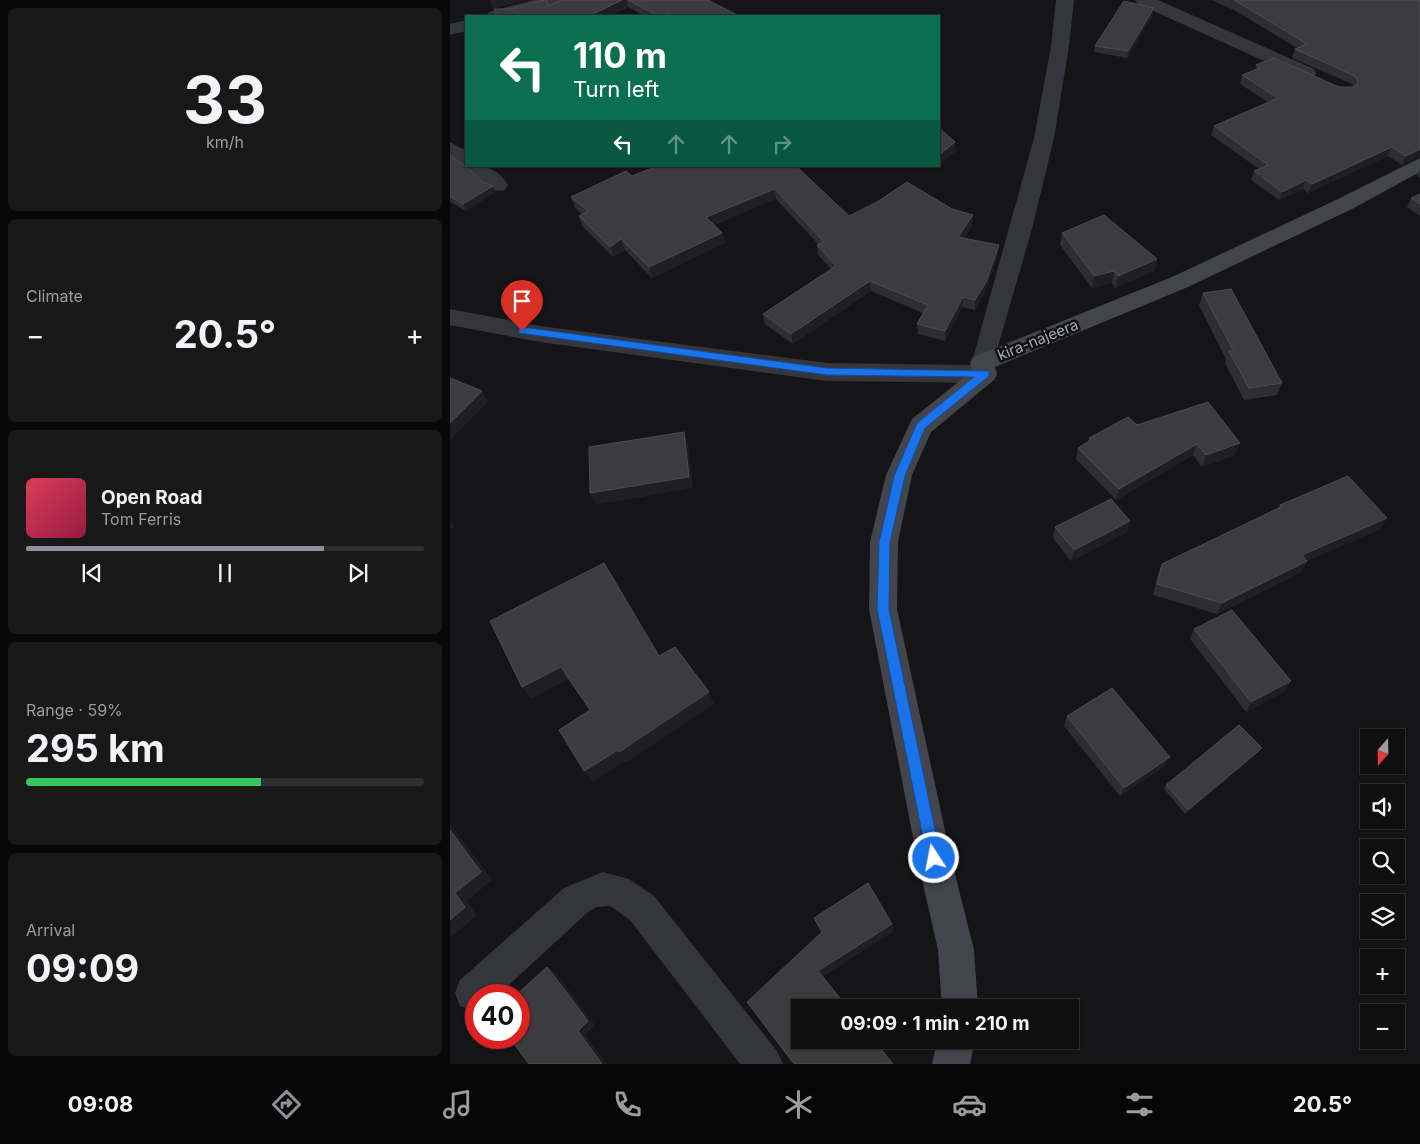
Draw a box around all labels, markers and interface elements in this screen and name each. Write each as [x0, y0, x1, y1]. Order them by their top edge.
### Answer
text: 110 m [573, 34, 667, 76]
icon: left [490, 35, 555, 100]
text: 33 [183, 60, 267, 139]
text: Turn left [573, 76, 659, 102]
icon: left [609, 130, 637, 158]
icon: ahead [662, 130, 690, 158]
icon: ahead [715, 130, 743, 158]
icon: right [768, 130, 796, 158]
text: km/h [206, 132, 244, 152]
pin [501, 280, 543, 331]
text: Climate [26, 286, 83, 306]
icon: arrive [508, 287, 536, 315]
text: 20.5° [174, 311, 276, 357]
street label: kira-najeera [995, 315, 1081, 364]
text: − [26, 318, 45, 352]
text: + [405, 318, 424, 352]
text: Open Road [101, 486, 202, 509]
text: Tom Ferris [101, 509, 181, 529]
icon: previous [78, 559, 106, 587]
icon: pause [211, 559, 239, 587]
icon: next [344, 559, 372, 587]
text: Range · 59% [26, 700, 123, 720]
text: 295 km [26, 725, 165, 771]
north arrow [1360, 729, 1405, 774]
map controls [1360, 729, 1405, 1049]
button: sound [1360, 784, 1405, 829]
position arrow [907, 831, 959, 883]
button: search [1360, 839, 1405, 884]
button: layers [1360, 894, 1405, 939]
text: Arrival [26, 920, 75, 940]
text: 09:09 [26, 945, 139, 991]
button: + [1360, 949, 1405, 994]
speed limit sign: 40 [465, 984, 530, 1049]
button: − [1360, 1004, 1405, 1049]
text: 09:09 · 1 min · 210 m [840, 1012, 1030, 1035]
icon: directions [269, 1087, 304, 1122]
icon: music [440, 1087, 475, 1122]
icon: phone [610, 1087, 645, 1122]
icon: climate [781, 1087, 816, 1122]
icon: car [952, 1087, 987, 1122]
icon: filters [1122, 1087, 1157, 1122]
text: 09:08 [68, 1091, 133, 1117]
text: 20.5° [1293, 1091, 1352, 1117]

